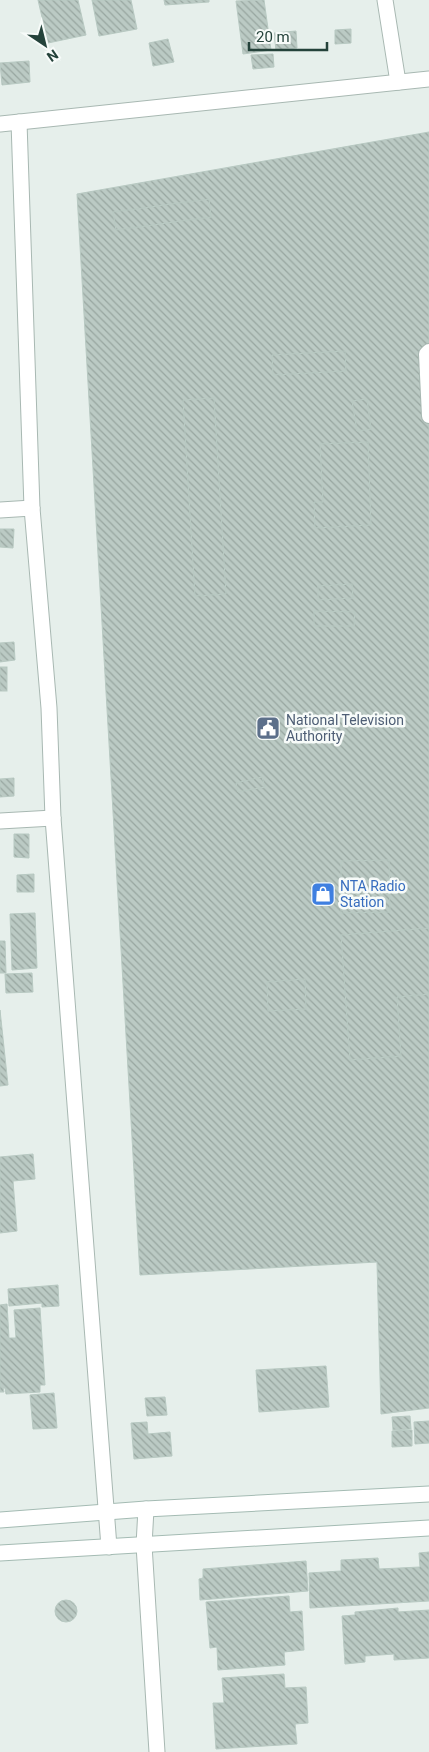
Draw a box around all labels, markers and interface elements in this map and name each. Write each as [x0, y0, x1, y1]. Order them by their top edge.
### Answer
north arrow [20, 20, 70, 70]
scale bar [249, 20, 326, 52]
text: 20 m [256, 28, 290, 46]
text: N [44, 46, 61, 65]
place label: National Television Authority [286, 712, 404, 744]
public building icon: National Television Authority [255, 715, 281, 741]
place label: NTA Radio Station [340, 878, 406, 910]
shop icon: NTA Radio Station [310, 881, 336, 907]

